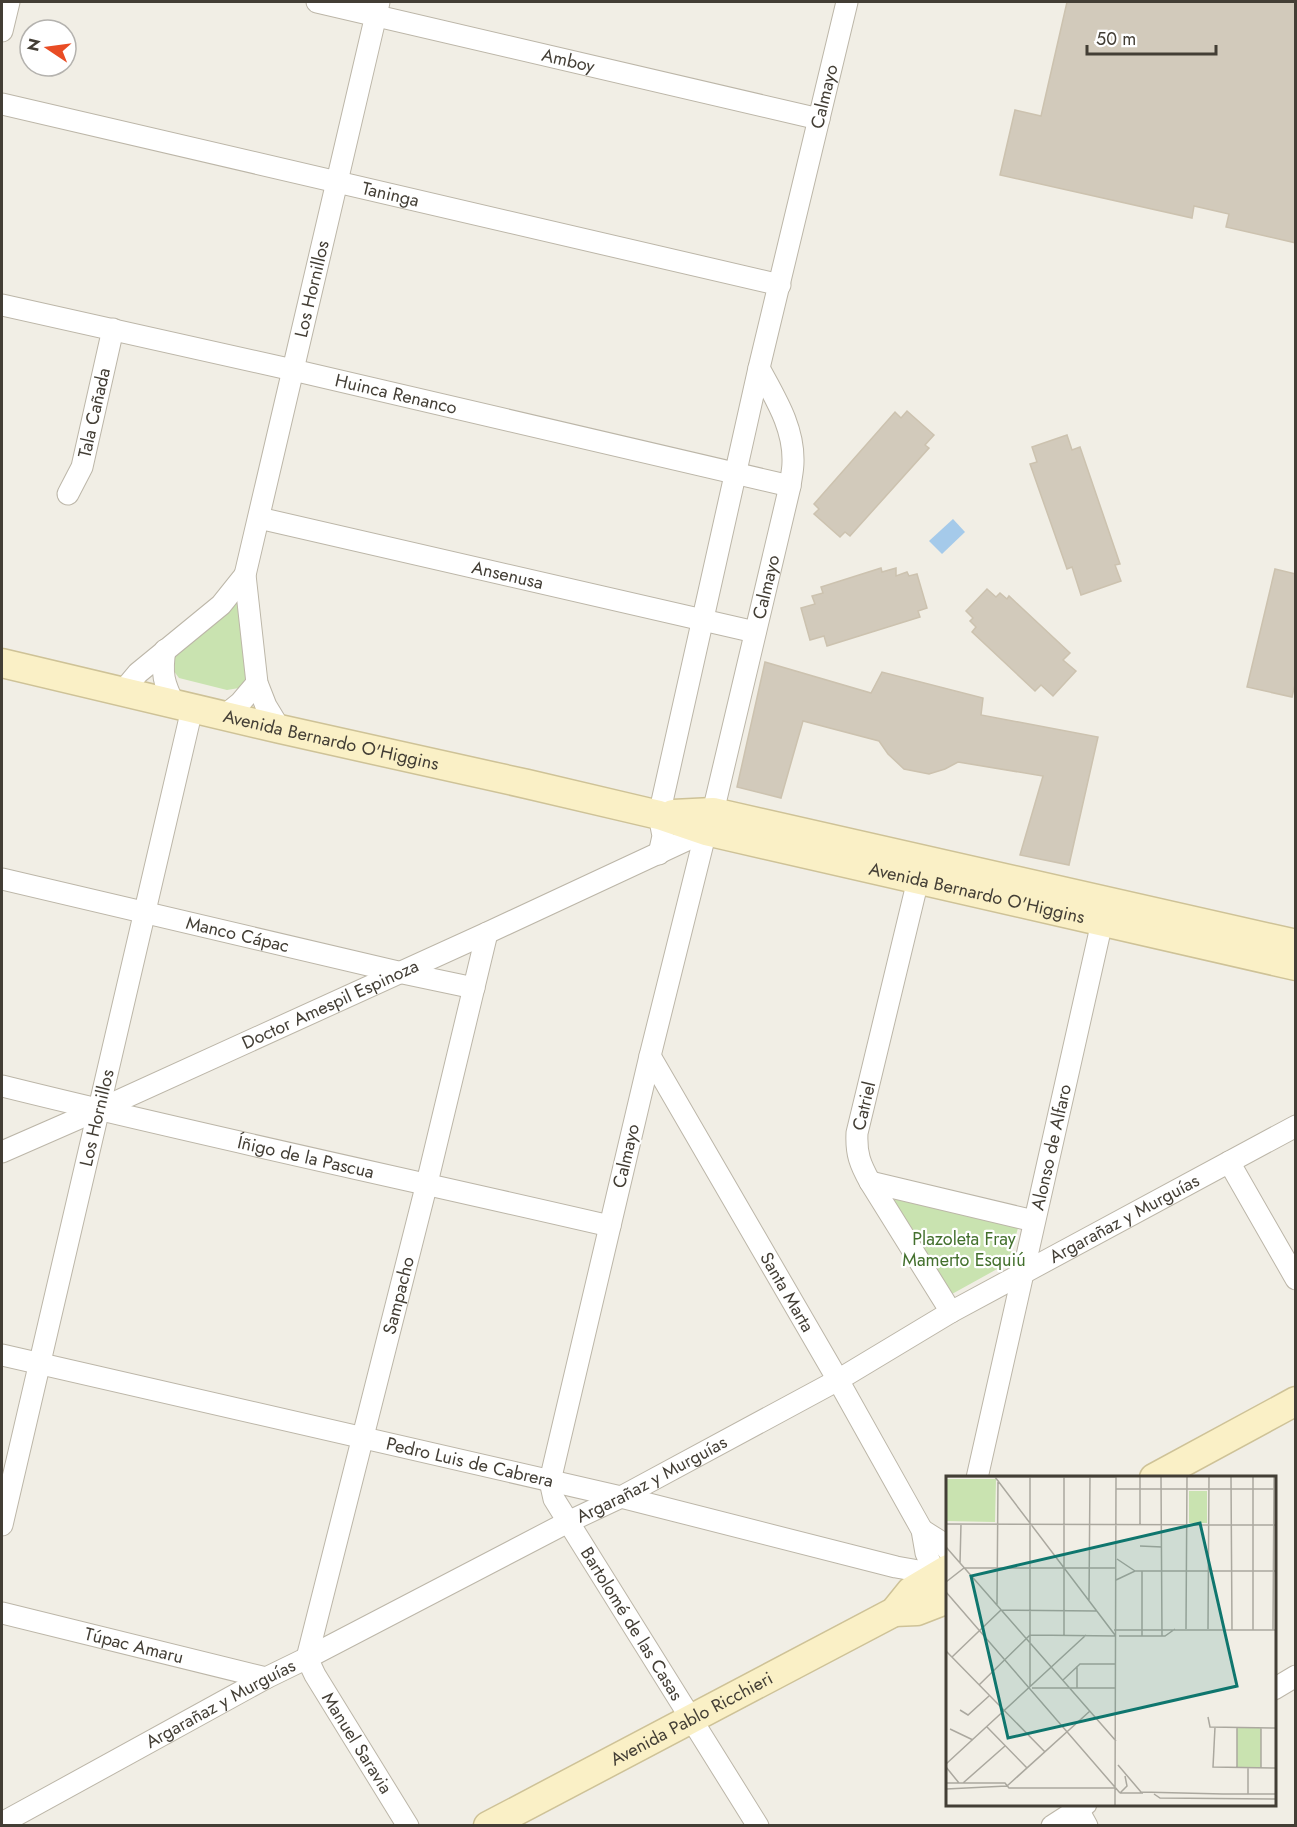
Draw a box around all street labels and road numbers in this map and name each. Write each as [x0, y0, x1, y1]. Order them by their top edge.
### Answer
street label: Amboy [539, 42, 597, 79]
street label: Calmayo [804, 62, 845, 131]
street label: Taninga [360, 175, 422, 214]
street label: Los Hornillos [288, 238, 336, 340]
street label: Tala Cañada [71, 365, 117, 460]
street label: Huinca Renanco [332, 367, 460, 421]
street label: Calmayo [746, 552, 786, 622]
street label: Ansenusa [469, 554, 546, 596]
street label: Avenida Bernardo O'Higgins [221, 703, 442, 777]
street label: Avenida Bernardo O'Higgins [867, 856, 1087, 930]
street label: Manco Cápac [183, 910, 292, 959]
street label: Doctor Amespil Espinoza [238, 953, 423, 1056]
street label: Los Hornillos [73, 1067, 121, 1169]
street label: Catriel [846, 1079, 882, 1133]
street label: Alonso de Alfaro [1025, 1082, 1078, 1213]
street label: Calmayo [606, 1121, 646, 1191]
street label: Íñigo de la Pascua [235, 1129, 377, 1185]
street label: Argarañaz y Murguías [1045, 1168, 1204, 1270]
street label: Santa Marta [753, 1247, 821, 1337]
street label: Sampacho [376, 1254, 421, 1337]
street label: Argarañaz y Murguías [572, 1429, 732, 1529]
street label: Pedro Luis de Cabrera [384, 1431, 556, 1494]
street label: Bartolomé de las Casas [574, 1542, 690, 1706]
street label: Túpac Amaru [82, 1621, 186, 1670]
street label: Argarañaz y Murguías [141, 1653, 300, 1755]
street label: Avenida Pablo Ricchieri [606, 1665, 777, 1772]
street label: Manuel Saravia [315, 1687, 399, 1799]

